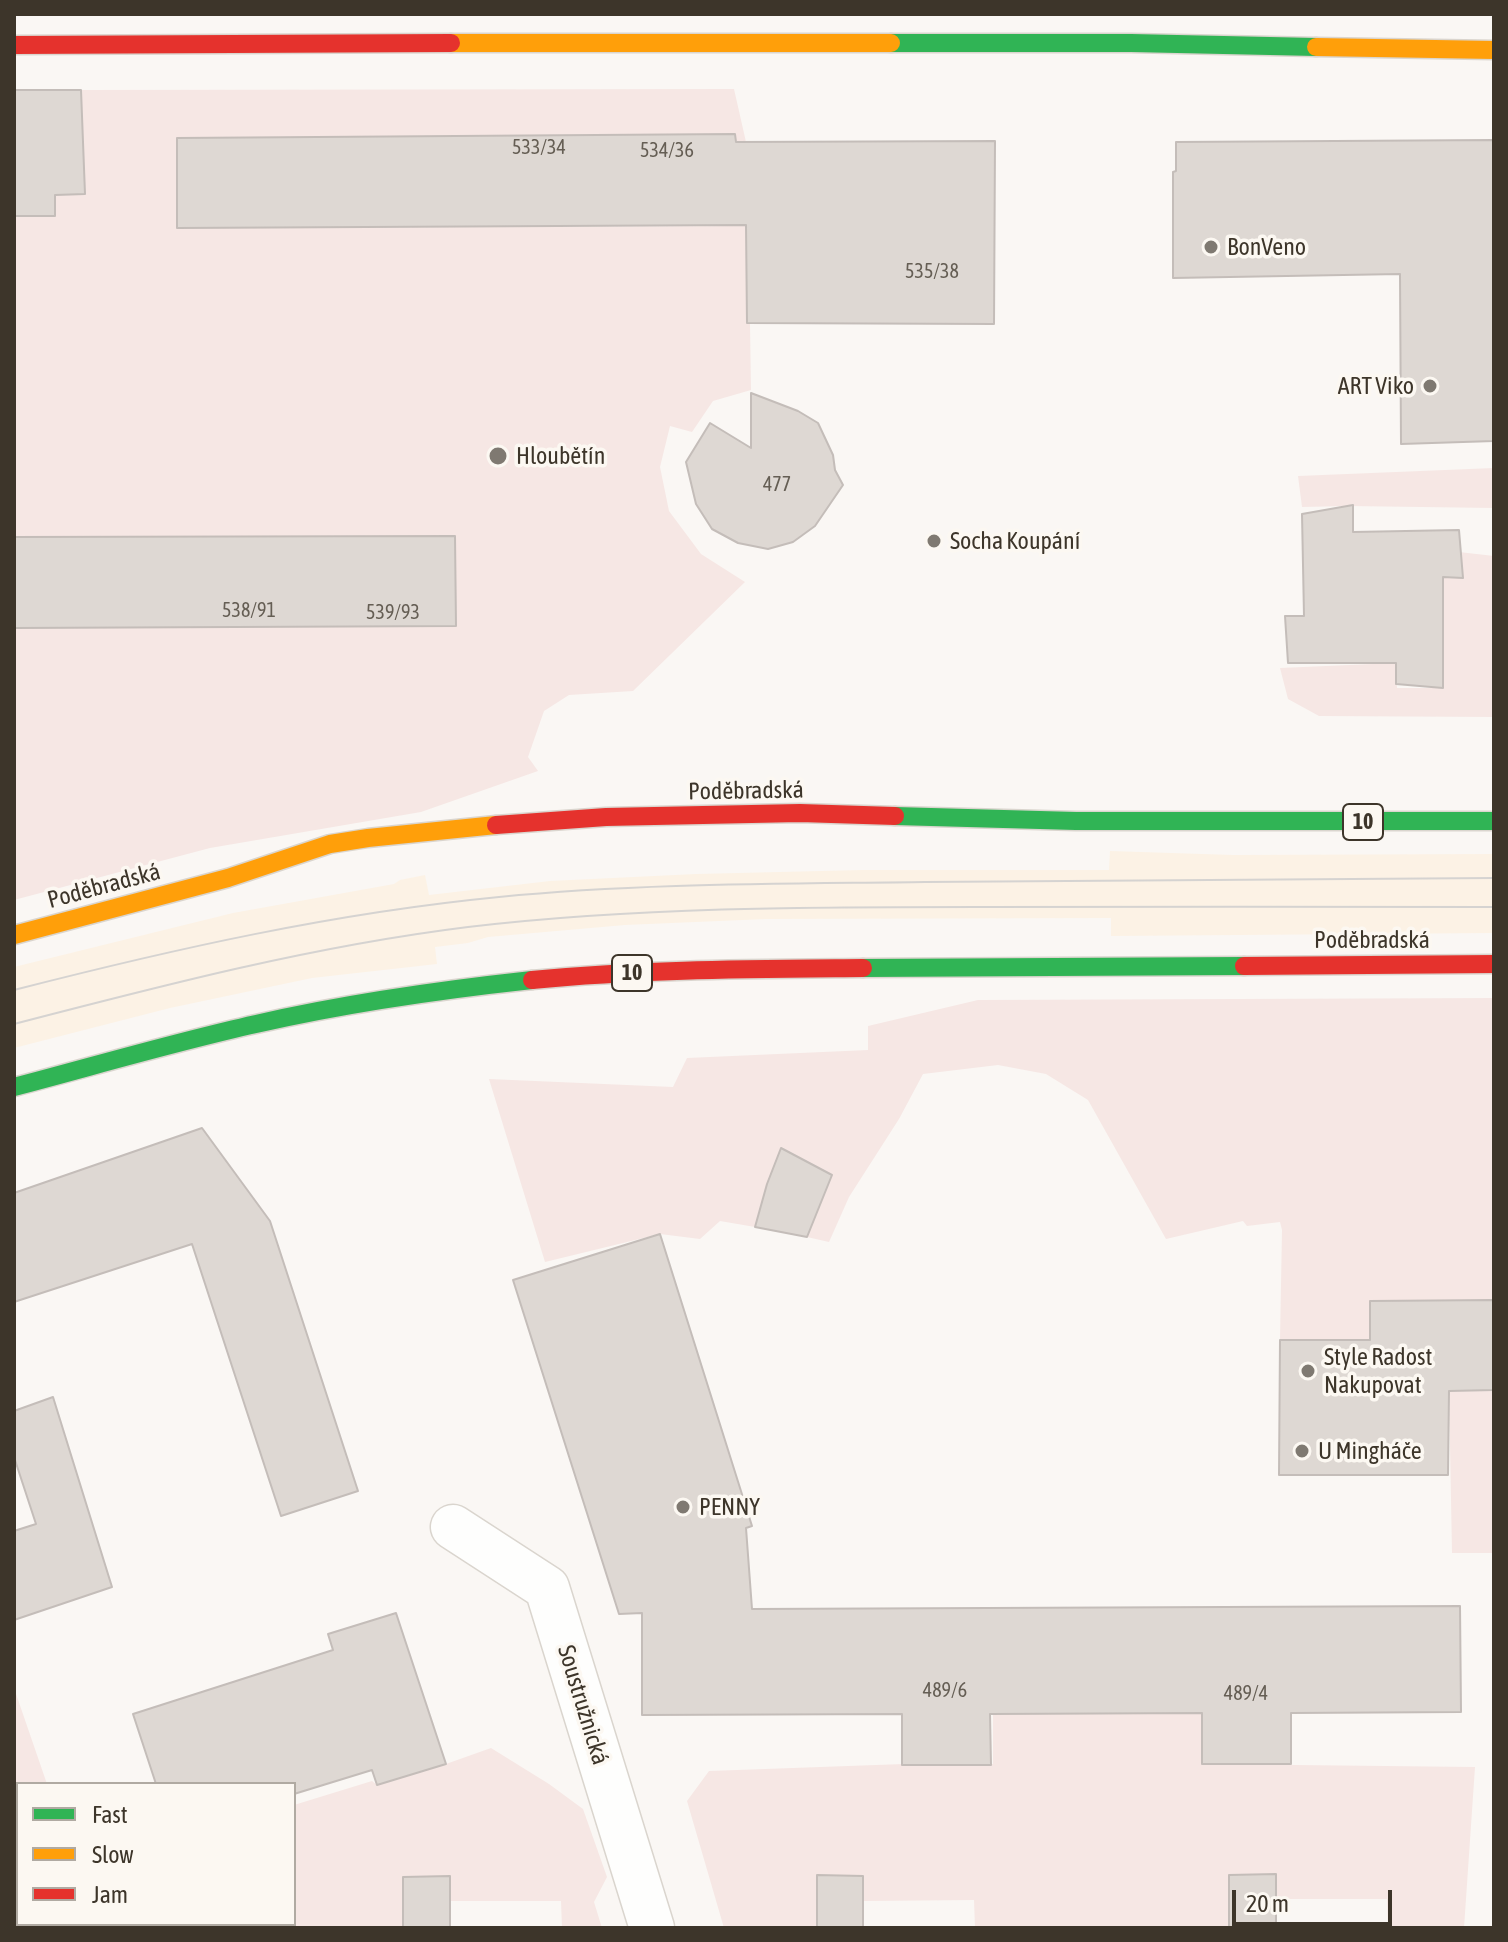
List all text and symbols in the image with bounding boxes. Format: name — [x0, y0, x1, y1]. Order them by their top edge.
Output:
house number: 533/34 — [512, 136, 566, 160]
house number: 534/36 — [640, 139, 694, 163]
place label: BonVeno — [1227, 233, 1306, 261]
marker: BonVeno — [1202, 238, 1220, 256]
house number: 535/38 — [905, 260, 959, 284]
place label: ART Viko — [1338, 372, 1414, 400]
marker: ART Viko — [1421, 377, 1439, 395]
place label: Hloubětín — [516, 442, 605, 470]
marker: Hloubětín — [487, 445, 509, 467]
house number: 477 — [763, 473, 791, 497]
place label: Socha Koupání — [950, 527, 1080, 555]
marker: Socha Koupání — [925, 532, 943, 550]
house number: 538/91 — [222, 599, 276, 623]
house number: 539/93 — [366, 601, 420, 625]
street label: Poděbradská — [688, 776, 804, 806]
road number: 10 — [1343, 804, 1383, 840]
street label: Poděbradská — [44, 857, 164, 915]
street label: Poděbradská — [1314, 926, 1430, 954]
road number: 10 — [612, 955, 652, 991]
place label: Style Radost Nakupovat — [1324, 1343, 1432, 1399]
marker: Style Radost Nakupovat — [1299, 1362, 1317, 1380]
place label: U Mingháče — [1318, 1437, 1422, 1465]
marker: U Mingháče — [1293, 1442, 1311, 1460]
place label: PENNY — [699, 1493, 760, 1521]
marker: PENNY — [674, 1498, 692, 1516]
street label: Soustružnická — [551, 1642, 615, 1768]
house number: 489/6 — [923, 1679, 967, 1703]
house number: 489/4 — [1224, 1682, 1268, 1706]
legend — [16, 1782, 296, 1926]
text: Fast — [92, 1801, 128, 1828]
text: Slow — [92, 1841, 134, 1868]
scale bar — [1236, 1874, 1396, 1924]
text: Jam — [92, 1881, 128, 1908]
text: 20 m — [1246, 1890, 1289, 1917]

